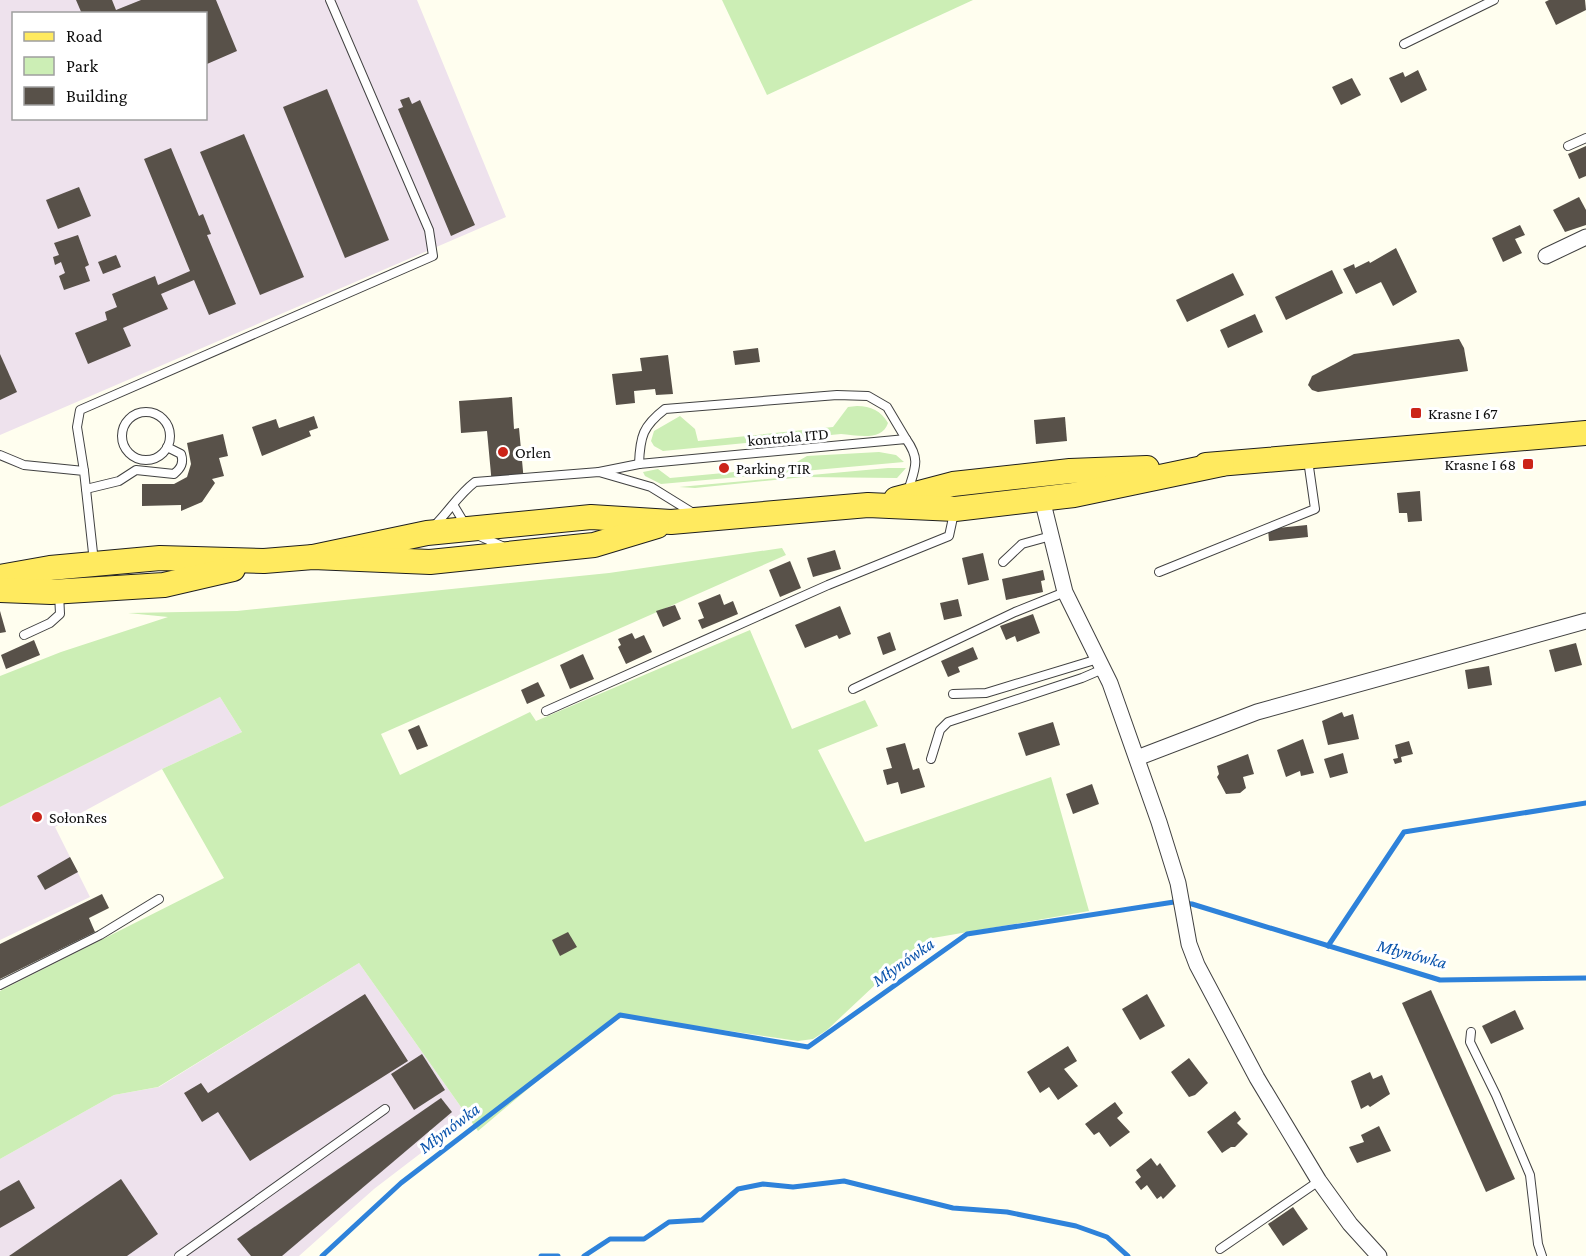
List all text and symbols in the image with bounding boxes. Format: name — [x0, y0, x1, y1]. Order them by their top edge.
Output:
legend — [12, 12, 207, 120]
text: Road — [66, 26, 103, 46]
text: Park — [66, 56, 98, 76]
text: Building — [66, 86, 128, 106]
place label: Krasne I 67 — [1428, 405, 1498, 422]
marker: Krasne I 67 — [1409, 406, 1423, 420]
street label: kontrola ITD — [747, 425, 829, 449]
place label: Orlen — [515, 444, 552, 461]
marker: Orlen — [496, 445, 510, 459]
place label: Krasne I 68 — [1445, 456, 1516, 473]
marker: Krasne I 68 — [1521, 457, 1535, 471]
place label: Parking TIR — [736, 460, 810, 478]
marker: Parking TIR — [717, 461, 731, 475]
place label: SołonRes — [49, 809, 107, 826]
marker: SołonRes — [30, 810, 44, 824]
water label: Młynówka — [867, 933, 938, 991]
water label: Młynówka — [1374, 935, 1450, 973]
water label: Młynówka — [414, 1098, 484, 1158]

